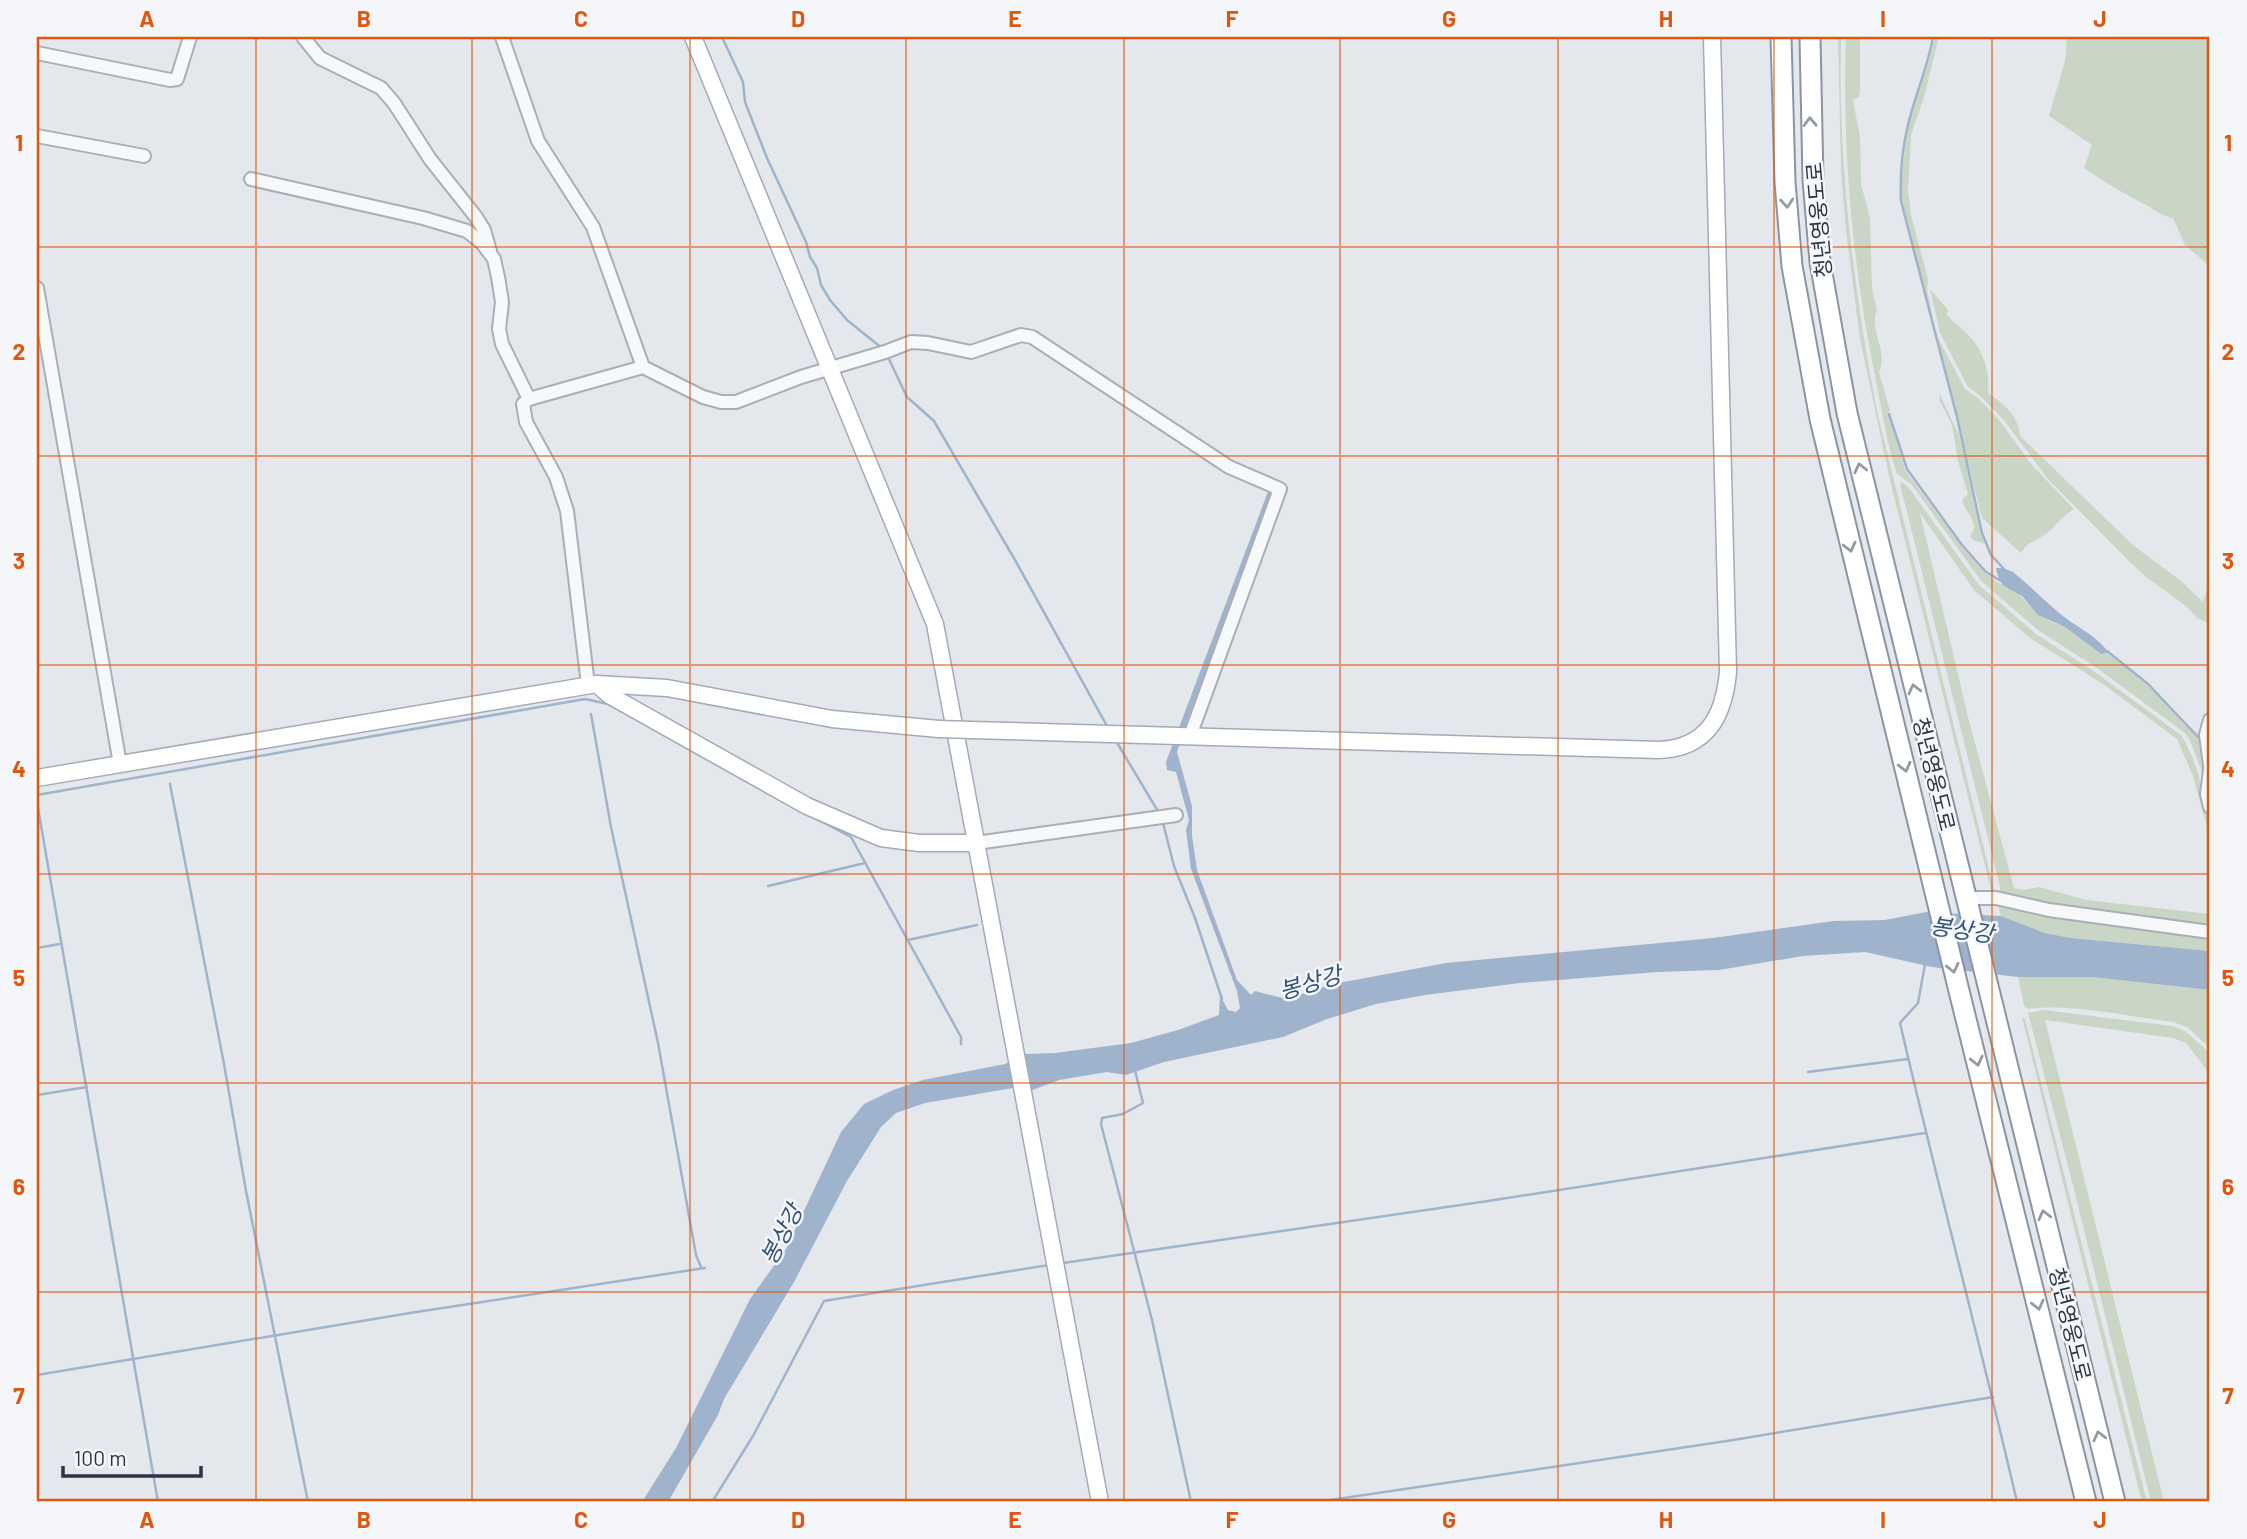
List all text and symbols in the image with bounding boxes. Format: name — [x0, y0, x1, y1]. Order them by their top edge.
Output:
text: A — [139, 4, 155, 32]
text: B — [357, 4, 371, 32]
text: C — [574, 4, 588, 32]
text: D — [791, 4, 805, 32]
text: E — [1008, 4, 1022, 32]
text: F — [1226, 4, 1239, 32]
text: G — [1442, 4, 1456, 32]
text: H — [1659, 4, 1673, 32]
text: I — [1880, 4, 1886, 32]
text: J — [2093, 4, 2107, 32]
one-way arrow — [1803, 117, 1818, 128]
text: 1 — [15, 128, 23, 156]
text: 1 — [2224, 128, 2232, 156]
street label: 청년영웅도로 — [1800, 161, 1836, 279]
one-way arrow — [1779, 198, 1794, 209]
text: 2 — [13, 337, 25, 365]
text: 2 — [2222, 337, 2234, 365]
one-way arrow — [1854, 462, 1868, 474]
one-way arrow — [1842, 540, 1856, 552]
text: 3 — [13, 546, 25, 574]
text: 3 — [2222, 546, 2234, 574]
one-way arrow — [1908, 683, 1923, 695]
street label: 청년영웅도로 — [1909, 715, 1961, 833]
text: 4 — [12, 754, 26, 782]
text: 4 — [2221, 754, 2235, 782]
one-way arrow — [1897, 761, 1911, 773]
water label: 봉상강 — [1929, 911, 1998, 948]
water label: 봉상강 — [1276, 959, 1347, 1004]
one-way arrow — [1945, 962, 1960, 974]
text: 5 — [13, 963, 25, 991]
text: 5 — [2222, 963, 2234, 991]
one-way arrow — [1969, 1054, 1983, 1066]
text: 6 — [13, 1172, 25, 1200]
text: 6 — [2222, 1172, 2234, 1200]
water label: 봉상강 — [754, 1197, 809, 1269]
one-way arrow — [2038, 1209, 2053, 1221]
street label: 청년영웅도로 — [2045, 1265, 2097, 1383]
one-way arrow — [2030, 1299, 2044, 1311]
text: 7 — [13, 1381, 25, 1409]
text: 7 — [2222, 1381, 2234, 1409]
one-way arrow — [2093, 1430, 2107, 1442]
scale bar — [63, 1434, 201, 1478]
text: 100 m — [74, 1445, 127, 1470]
text: A — [139, 1505, 155, 1533]
text: B — [357, 1505, 371, 1533]
text: C — [574, 1505, 588, 1533]
text: D — [791, 1505, 805, 1533]
text: E — [1008, 1505, 1022, 1533]
text: F — [1226, 1505, 1239, 1533]
text: G — [1442, 1505, 1456, 1533]
text: H — [1659, 1505, 1673, 1533]
text: I — [1880, 1505, 1886, 1533]
text: J — [2093, 1505, 2107, 1533]

